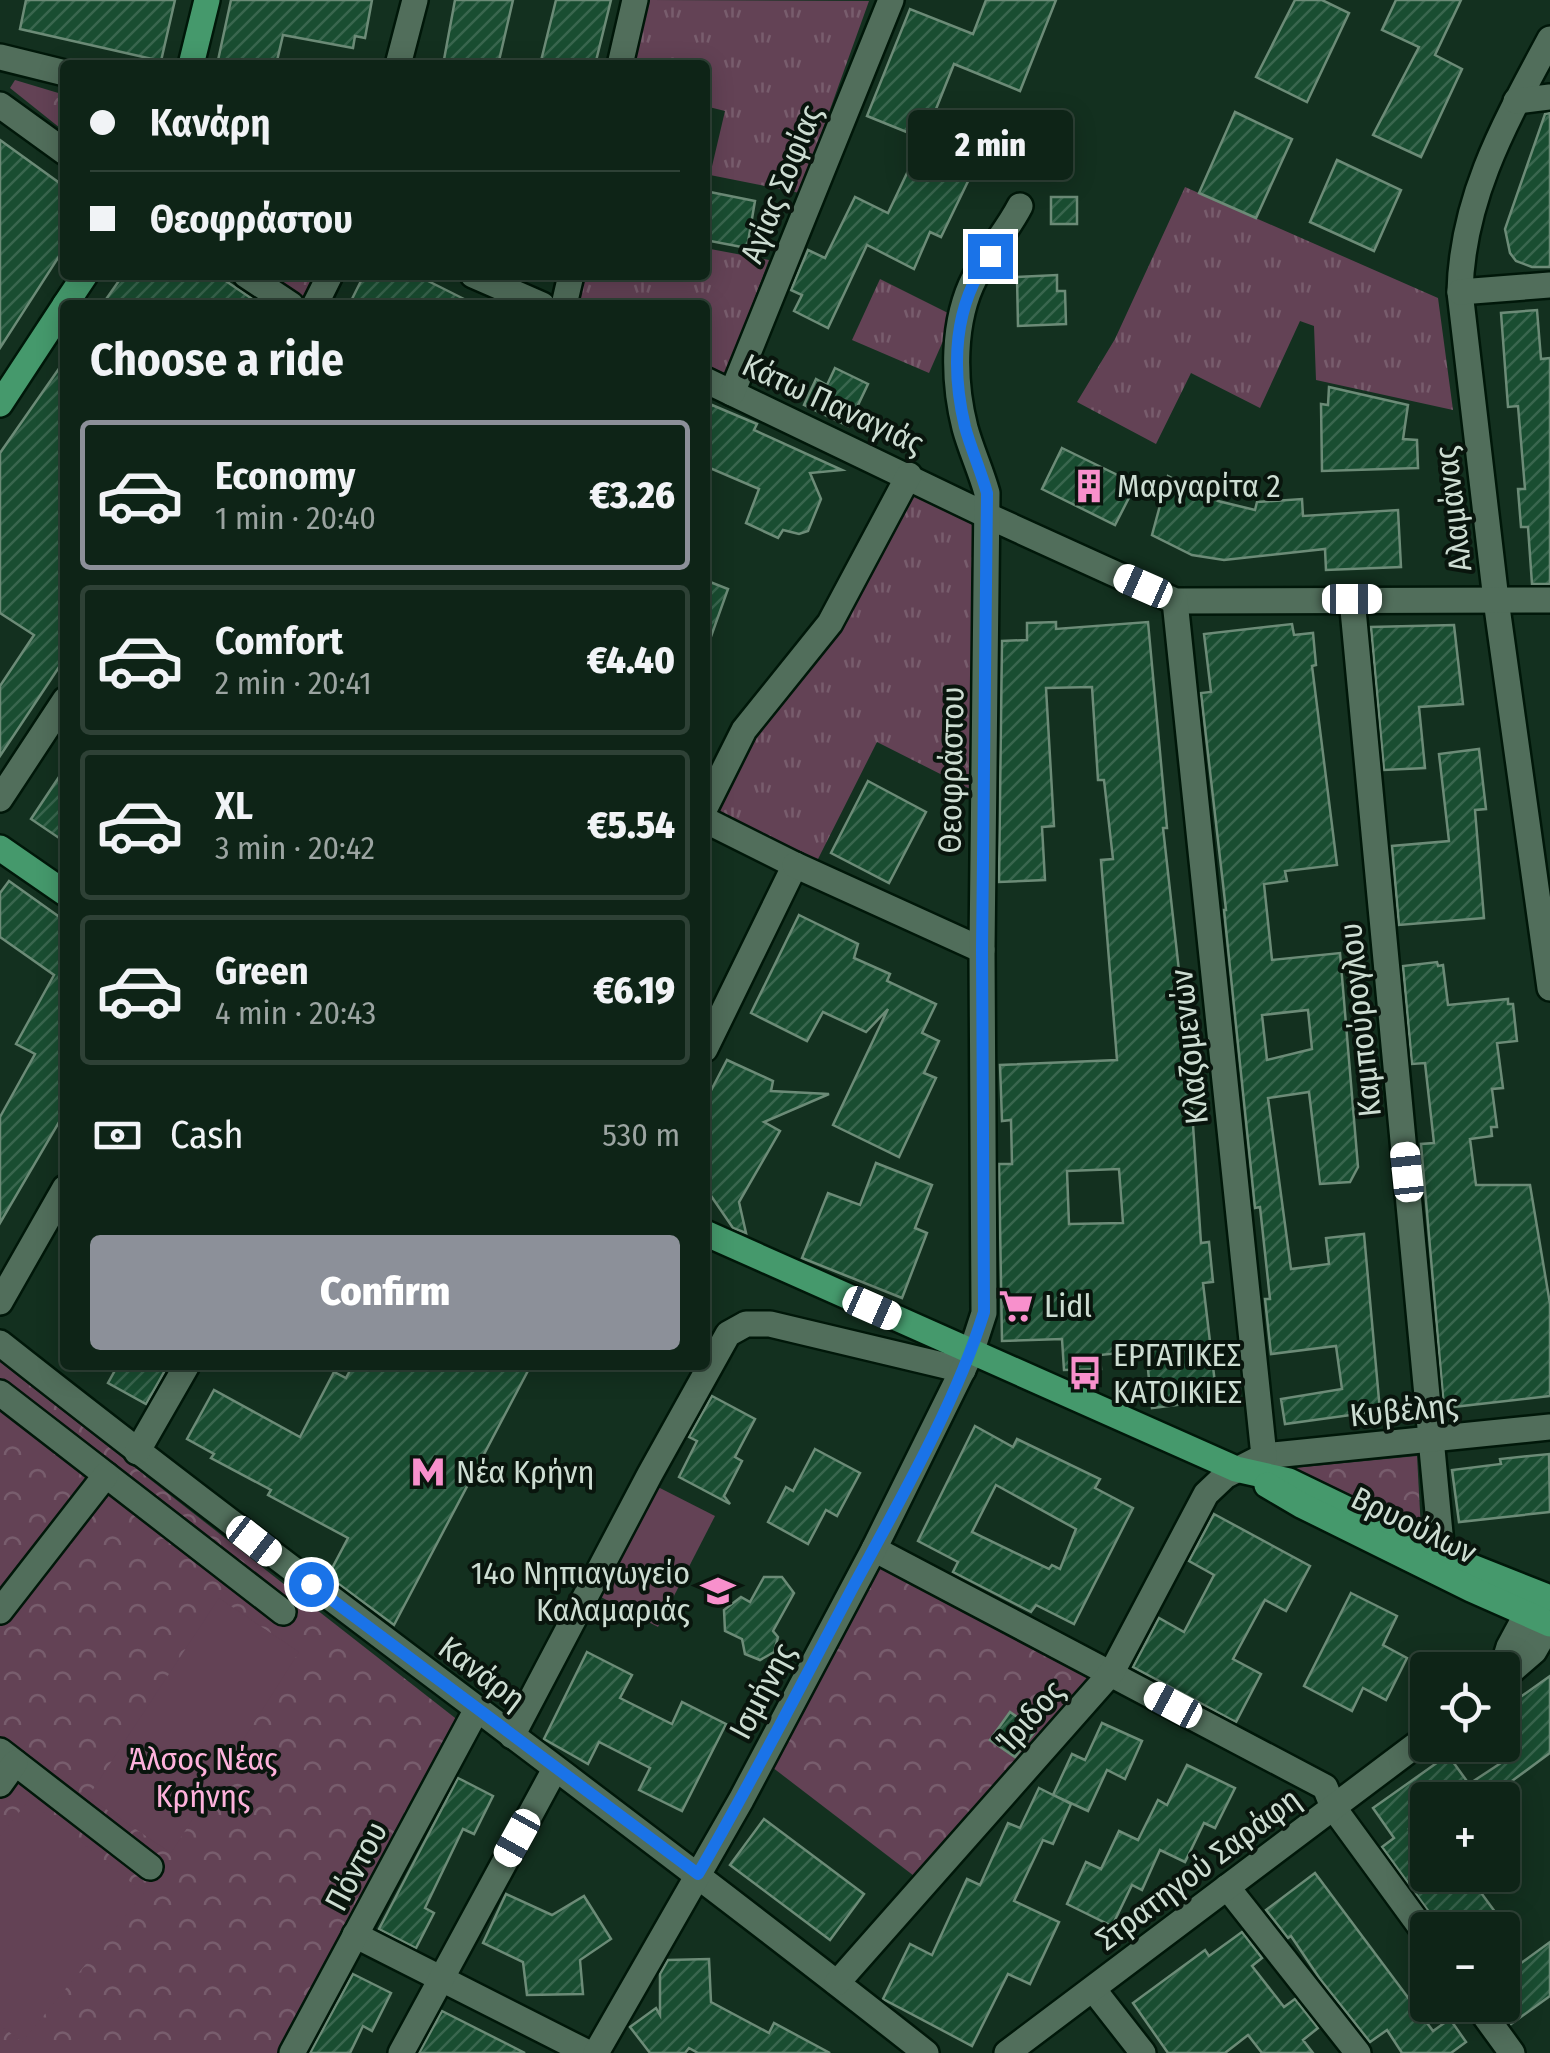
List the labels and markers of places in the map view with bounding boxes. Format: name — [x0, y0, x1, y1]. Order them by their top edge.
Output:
building icon: Μαργαρίτα 2 — [1070, 467, 1108, 505]
place label: Μαργαρίτα 2 — [1117, 467, 1281, 505]
supermarket icon: Lidl — [997, 1287, 1035, 1325]
place label: Lidl — [1044, 1287, 1092, 1325]
place label: ΕΡΓΑΤΙΚΕΣ ΚΑΤΟΙΚΙΕΣ — [1113, 1336, 1242, 1411]
bus stop icon: ΕΡΓΑΤΙΚΕΣ ΚΑΤΟΙΚΙΕΣ — [1066, 1354, 1104, 1392]
metro station icon: Νέα Κρήνη — [409, 1453, 447, 1491]
place label: Νέα Κρήνη — [456, 1453, 594, 1491]
place label: 14ο Νηπιαγωγείο Καλαμαριάς — [471, 1554, 690, 1629]
school or university icon: 14ο Νηπιαγωγείο Καλαμαριάς — [699, 1572, 737, 1610]

